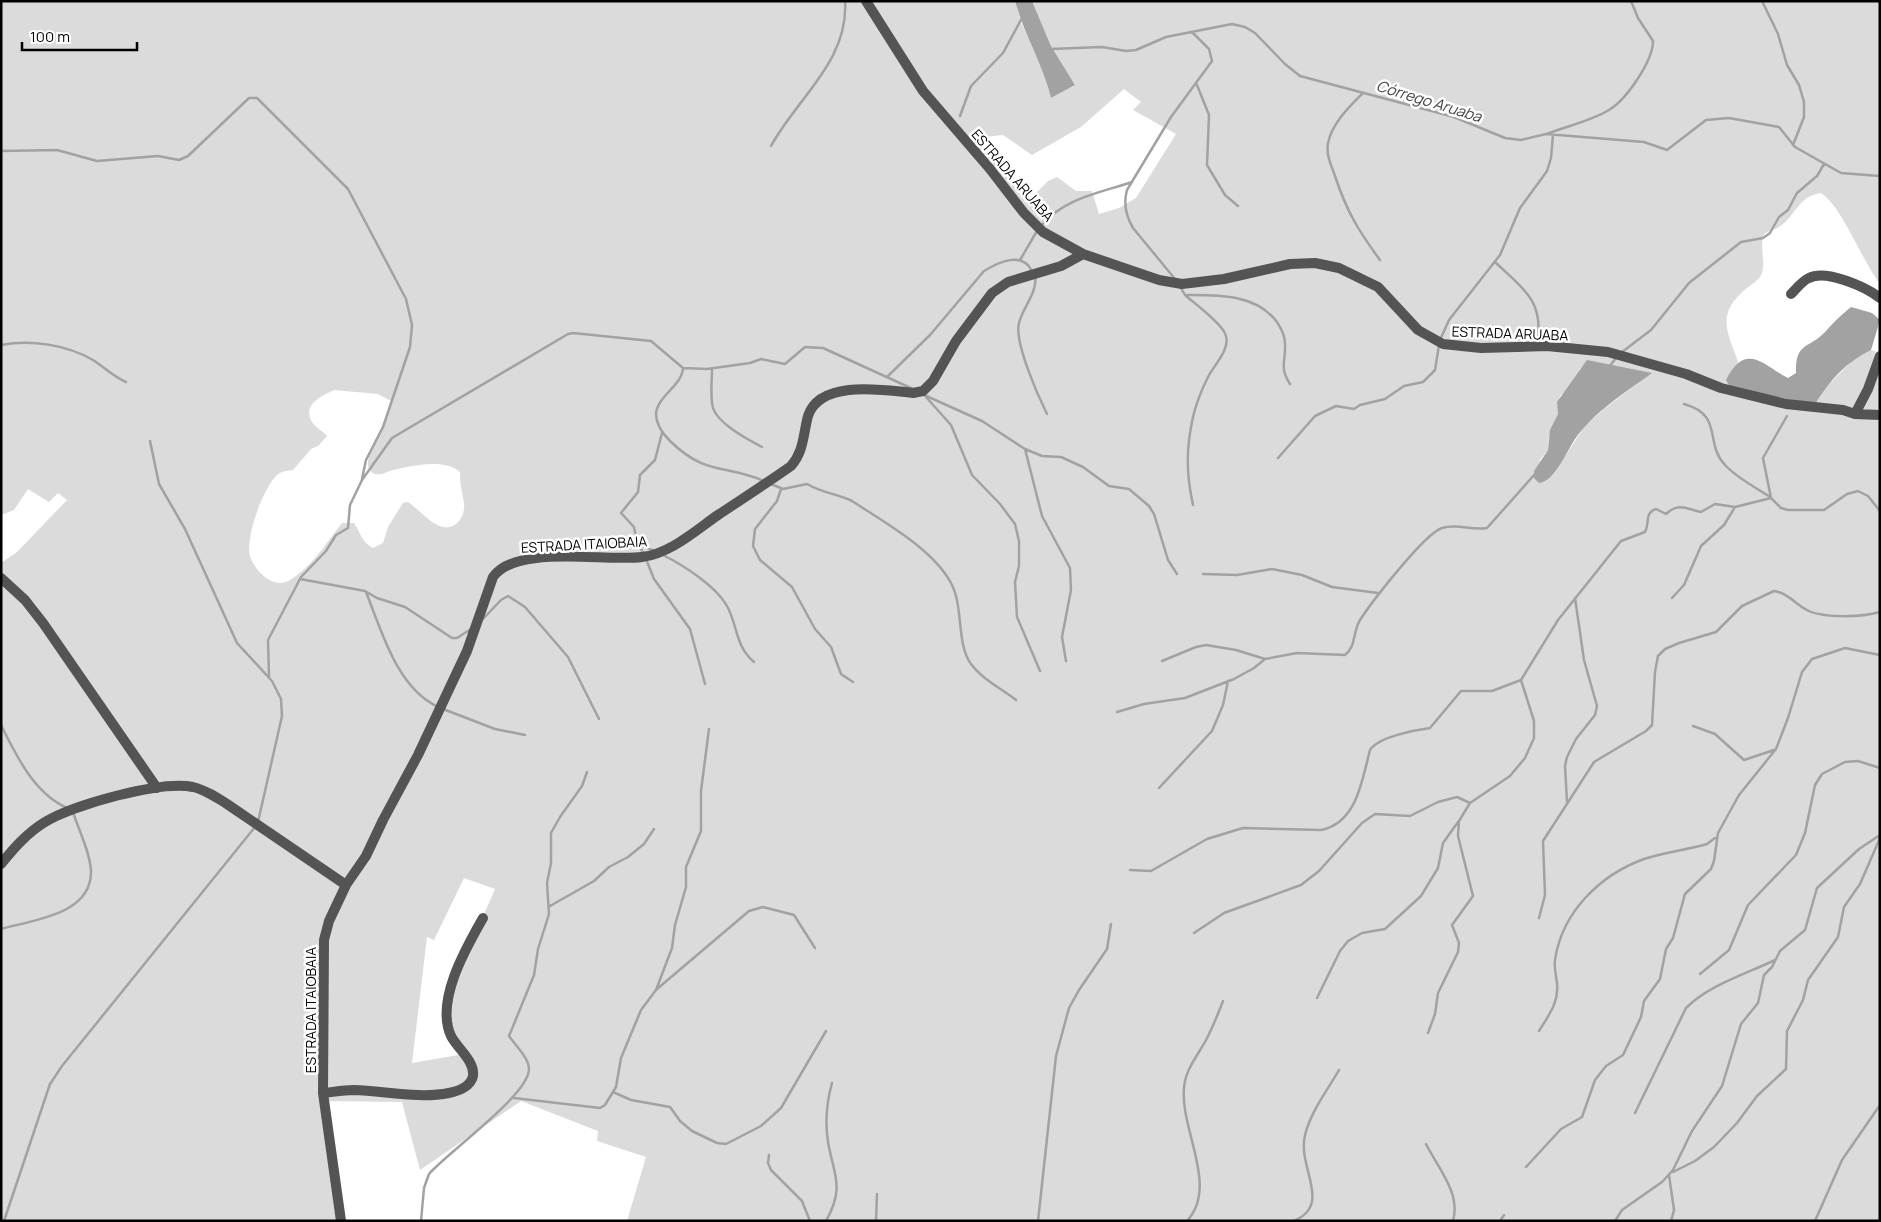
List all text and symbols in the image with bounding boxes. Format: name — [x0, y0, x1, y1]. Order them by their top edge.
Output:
scale bar — [22, 20, 138, 52]
text: 100 m — [30, 26, 70, 47]
water label: Córrego Aruaba — [1374, 75, 1485, 127]
street label: ESTRADA ARUABA — [968, 125, 1058, 225]
street label: ESTRADA ARUABA — [1451, 321, 1569, 345]
street label: ESTRADA ITAIOBAIA — [520, 531, 648, 557]
street label: ESTRADA ITAIOBAIA — [301, 947, 320, 1073]

